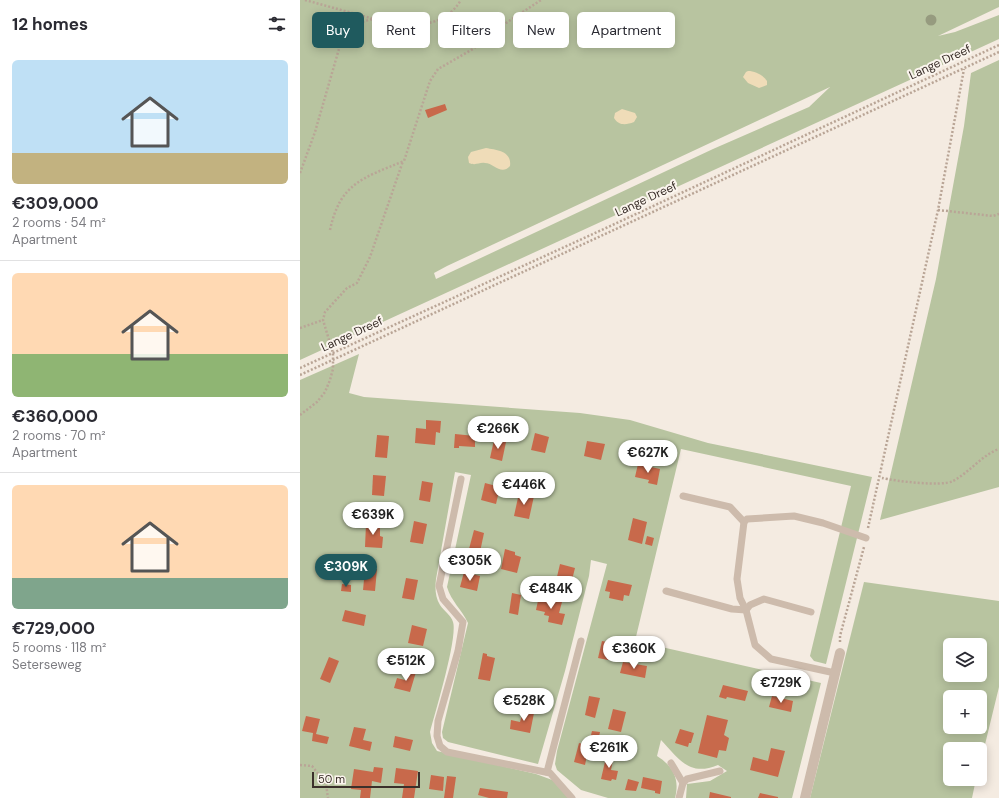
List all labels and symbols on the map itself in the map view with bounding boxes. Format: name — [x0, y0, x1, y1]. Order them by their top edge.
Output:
street label: Lange Dreef — [907, 41, 973, 83]
street label: Lange Dreef — [613, 178, 679, 220]
street label: Lange Dreef — [319, 313, 385, 355]
pin: €266K — [470, 416, 526, 450]
pin: €627K — [620, 440, 676, 474]
pin: €446K — [496, 472, 552, 506]
pin: €639K — [345, 502, 401, 536]
pin: €305K — [442, 548, 498, 582]
pin: €309K — [318, 554, 374, 588]
pin: €484K — [523, 576, 579, 610]
pin: €360K — [606, 636, 662, 670]
pin: €512K — [378, 648, 434, 682]
pin: €729K — [753, 670, 809, 704]
pin: €528K — [496, 688, 552, 722]
pin: €261K — [581, 735, 637, 769]
scale bar — [312, 770, 420, 789]

